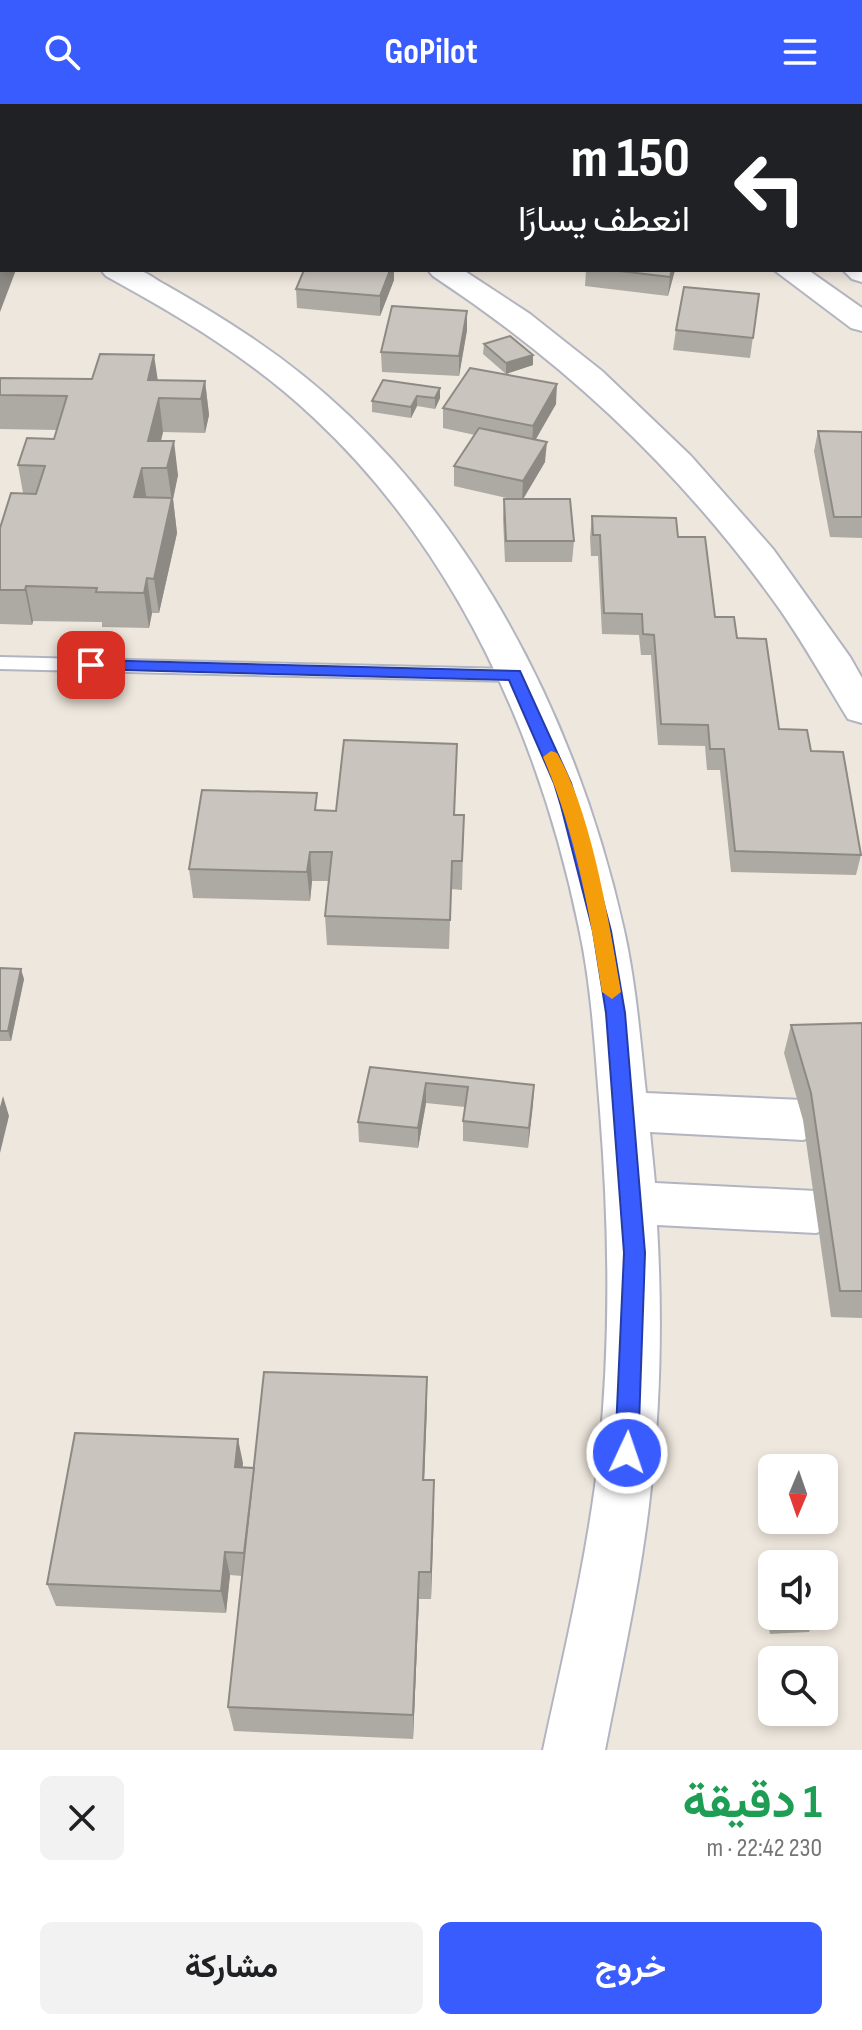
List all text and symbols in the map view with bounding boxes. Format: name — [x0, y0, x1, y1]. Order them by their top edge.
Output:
icon: search — [40, 30, 84, 74]
icon: menu — [778, 30, 822, 74]
text: GoPilot — [384, 31, 478, 74]
text: 150 m — [571, 126, 690, 193]
icon: left — [718, 136, 822, 240]
text: انعطف يسارًا — [518, 199, 690, 242]
pin — [57, 631, 125, 699]
icon: arrive — [69, 643, 113, 687]
position arrow — [585, 1411, 669, 1495]
north arrow — [758, 1454, 838, 1534]
map controls — [758, 1454, 838, 1726]
button: sound — [758, 1550, 838, 1630]
button: search — [758, 1646, 838, 1726]
text: 1 دقيقة — [683, 1774, 822, 1831]
button: close — [40, 1776, 124, 1860]
text: 230 m · 22:42 — [706, 1833, 822, 1864]
button: مشاركة — [40, 1922, 423, 2014]
button: خروج — [439, 1922, 822, 2014]

